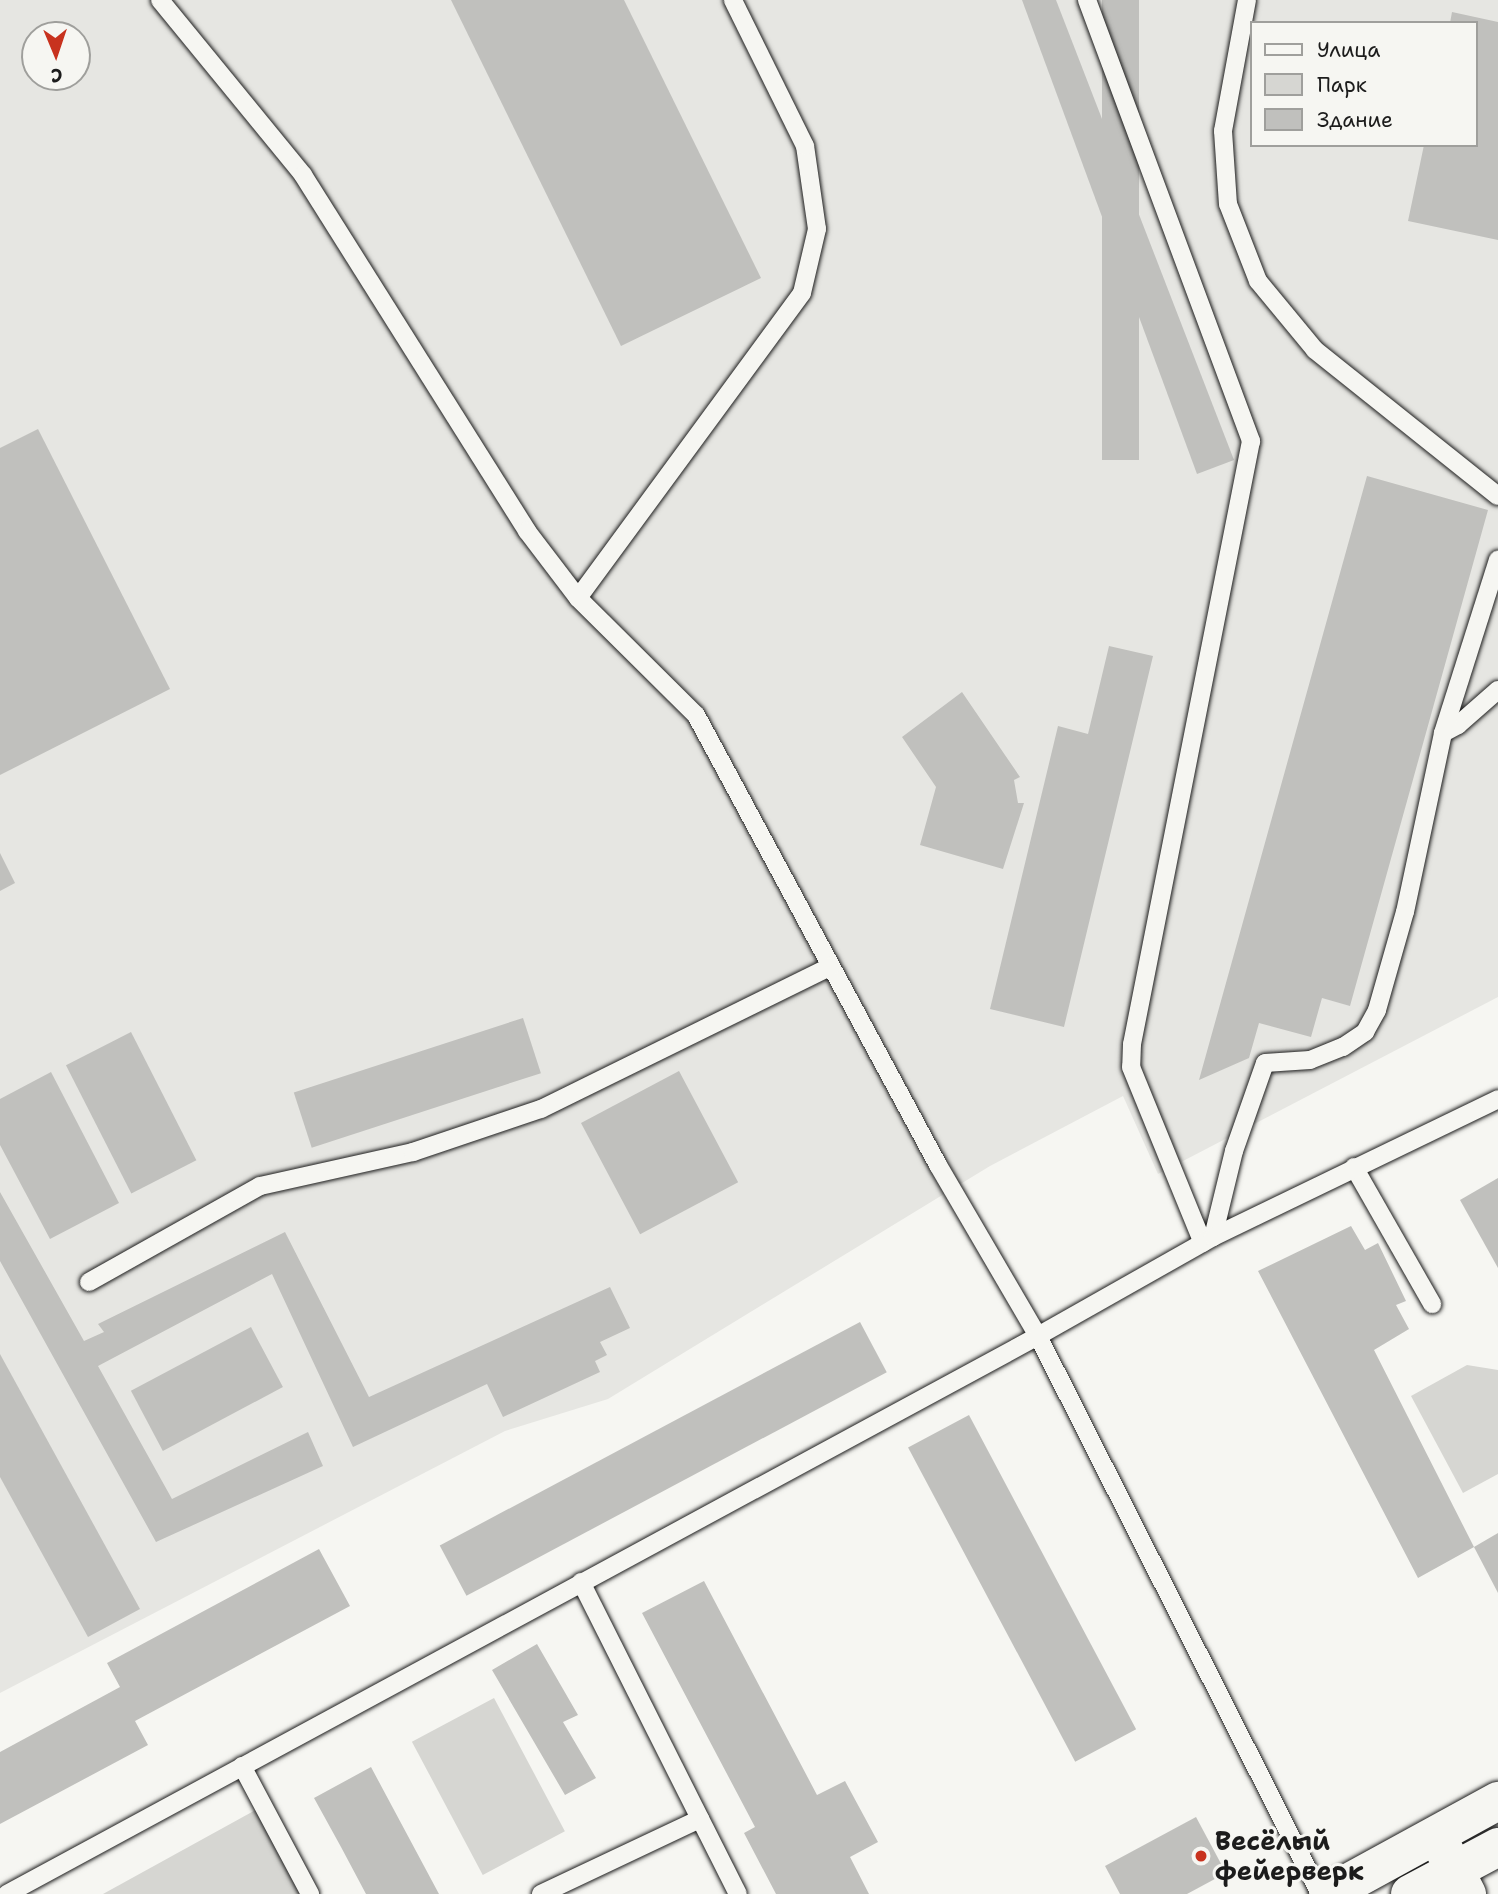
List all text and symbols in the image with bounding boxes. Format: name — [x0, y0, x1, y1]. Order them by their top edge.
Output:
north arrow — [21, 21, 91, 91]
legend — [1250, 21, 1477, 147]
text: Улица — [1317, 36, 1380, 64]
text: С — [50, 63, 63, 88]
text: Парк — [1317, 71, 1367, 99]
text: Здание — [1317, 106, 1393, 134]
place label: Весёлый фейерверк — [1215, 1825, 1364, 1886]
marker: Весёлый фейерверк — [1193, 1848, 1209, 1864]

